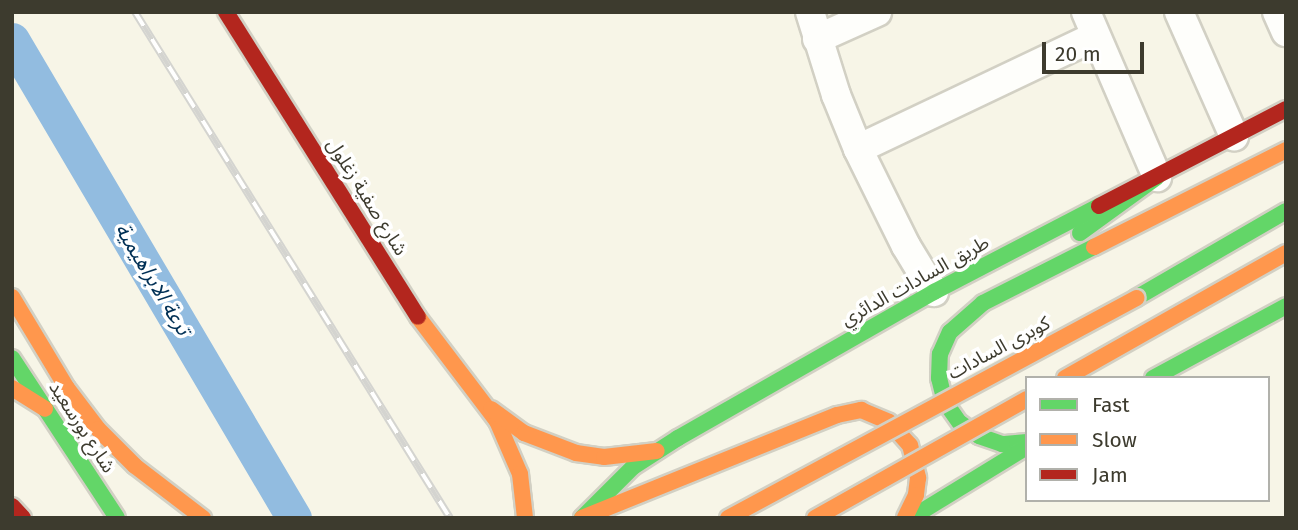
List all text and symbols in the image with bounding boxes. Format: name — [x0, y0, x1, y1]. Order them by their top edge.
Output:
scale bar — [1046, 28, 1148, 72]
text: 20 m — [1055, 41, 1101, 67]
street label: شارع صفية زغلول — [322, 134, 412, 260]
water label: ترعة الابراهيمية — [110, 219, 196, 339]
street label: طريق السادات الدائري — [837, 231, 993, 331]
street label: كوبرى السادات — [944, 312, 1054, 384]
legend — [1025, 376, 1270, 502]
street label: شارع بورسعيد — [44, 377, 120, 477]
text: Fast — [1092, 392, 1130, 418]
text: Slow — [1092, 427, 1137, 453]
text: Jam — [1092, 462, 1128, 488]

